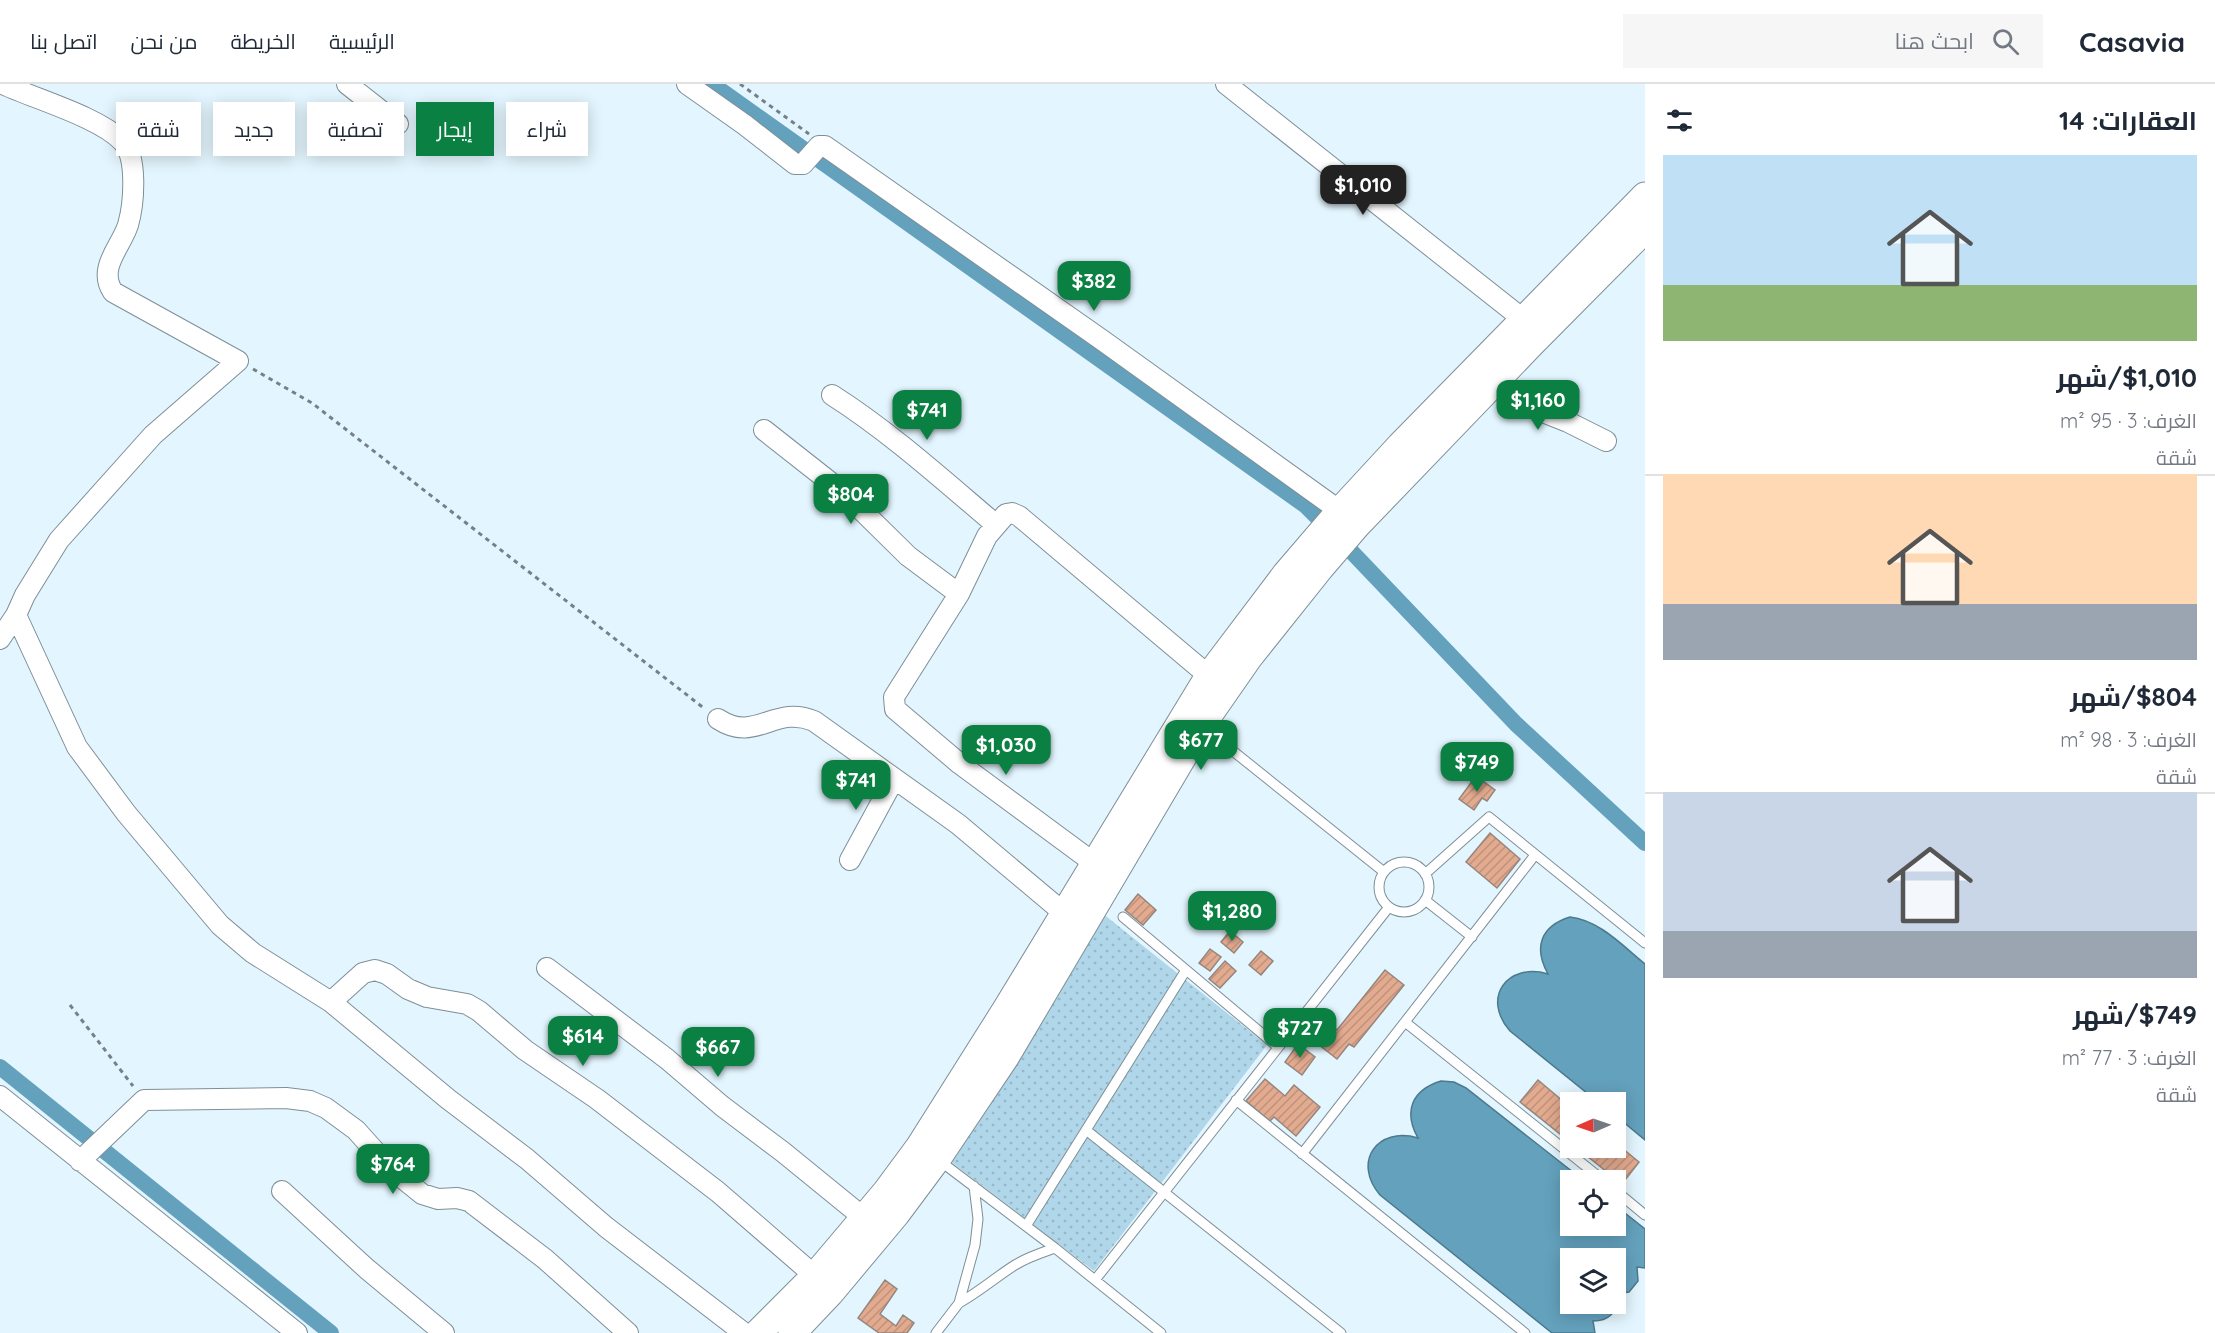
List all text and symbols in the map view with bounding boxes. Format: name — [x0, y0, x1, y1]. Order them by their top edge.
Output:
search box — [1623, 14, 2043, 68]
text: Casavia — [2079, 24, 2185, 59]
icon: search — [1989, 25, 2022, 58]
text: ابحث هنا — [1894, 27, 1974, 55]
text: اتصل بنا — [30, 28, 98, 54]
text: من نحن — [131, 28, 197, 54]
text: الخريطة — [230, 28, 296, 54]
text: الرئيسية — [329, 28, 395, 54]
chip: شقة — [116, 102, 201, 156]
chip: جديد — [213, 102, 295, 156]
chip: تصفية — [307, 102, 404, 156]
chip: إيجار — [416, 102, 494, 156]
chip: شراء — [506, 102, 588, 156]
icon: filters — [1663, 104, 1696, 137]
text: العقارات: 14 — [2059, 104, 2197, 137]
pin: $1,010 — [1314, 165, 1412, 216]
text: $1,010 — [1334, 172, 1392, 197]
icon: home — [1876, 194, 1984, 302]
pin: $382 — [1058, 261, 1130, 312]
text: $382 — [1071, 268, 1117, 293]
text: $1,010/شهر — [2057, 361, 2197, 394]
pin: $1,160 — [1489, 380, 1587, 431]
text: $1,160 — [1511, 387, 1565, 412]
pin: $741 — [891, 390, 963, 441]
text: $741 — [906, 397, 948, 422]
text: الغرف: 3 · 95 m² — [2060, 408, 2197, 433]
text: شقة — [2156, 445, 2197, 470]
pin: $804 — [815, 474, 887, 525]
text: $804 — [828, 481, 874, 506]
icon: home — [1876, 513, 1984, 621]
text: $804/شهر — [2070, 680, 2197, 713]
pin: $677 — [1165, 720, 1237, 771]
pin: $1,030 — [957, 725, 1055, 776]
text: $677 — [1179, 727, 1223, 752]
text: الغرف: 3 · 98 m² — [2060, 727, 2197, 752]
text: $1,030 — [976, 732, 1036, 757]
pin: $749 — [1441, 742, 1513, 793]
text: $749 — [1455, 749, 1499, 774]
pin: $741 — [820, 760, 892, 811]
text: شقة — [2156, 764, 2197, 789]
text: $741 — [835, 767, 877, 792]
icon: home — [1876, 831, 1984, 939]
pin: $1,280 — [1183, 891, 1281, 942]
text: $1,280 — [1202, 898, 1262, 923]
text: $749/شهر — [2073, 998, 2197, 1031]
pin: $727 — [1264, 1008, 1336, 1059]
text: $727 — [1277, 1015, 1323, 1040]
pin: $614 — [547, 1016, 619, 1067]
text: $614 — [562, 1023, 604, 1048]
pin: $667 — [682, 1027, 754, 1078]
text: $667 — [695, 1034, 741, 1059]
text: الغرف: 3 · 77 m² — [2062, 1045, 2197, 1070]
text: شقة — [2156, 1082, 2197, 1107]
north arrow — [1560, 1092, 1626, 1158]
map controls — [1560, 1092, 1626, 1314]
pin: $764 — [357, 1144, 429, 1195]
text: $764 — [370, 1151, 416, 1176]
button: locate — [1560, 1170, 1626, 1236]
button: layers — [1560, 1248, 1626, 1314]

